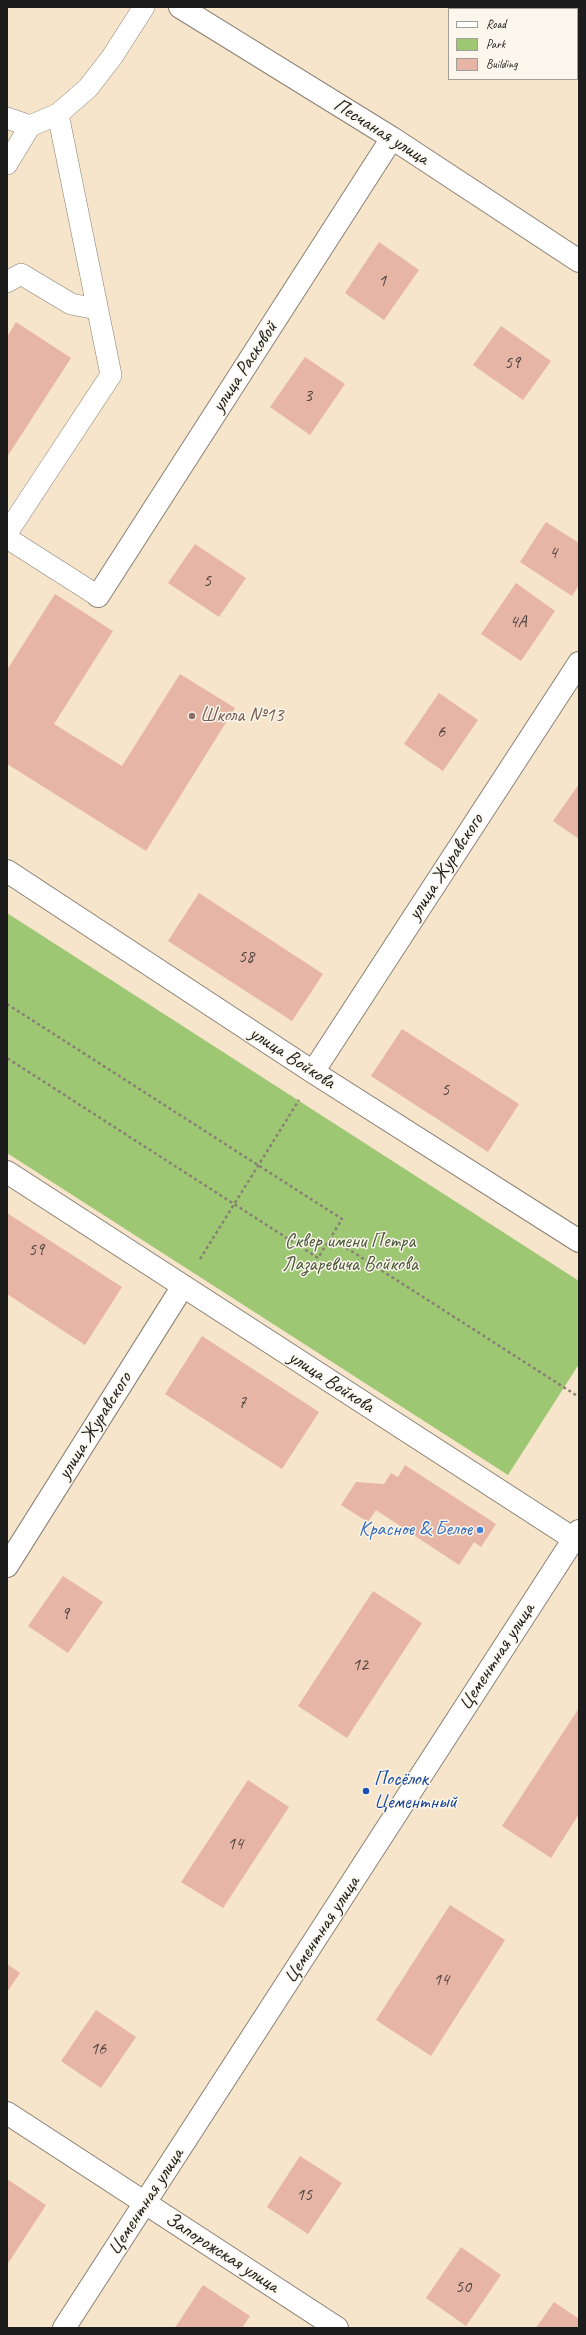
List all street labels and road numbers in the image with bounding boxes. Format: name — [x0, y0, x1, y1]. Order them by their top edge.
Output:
street label: Песчаная улица — [329, 93, 433, 171]
street label: улица Расковой — [207, 317, 283, 417]
street label: улица Журавского — [403, 809, 489, 925]
street label: улица Войкова — [245, 1021, 339, 1095]
street label: улица Войкова — [284, 1345, 378, 1419]
street label: улица Журавского — [53, 1368, 137, 1484]
street label: Цементная улица — [454, 1599, 540, 1715]
street label: Цементная улица — [279, 1872, 365, 1988]
street label: Цементная улица — [103, 2144, 189, 2260]
street label: Запорожская улица — [161, 2207, 283, 2299]

